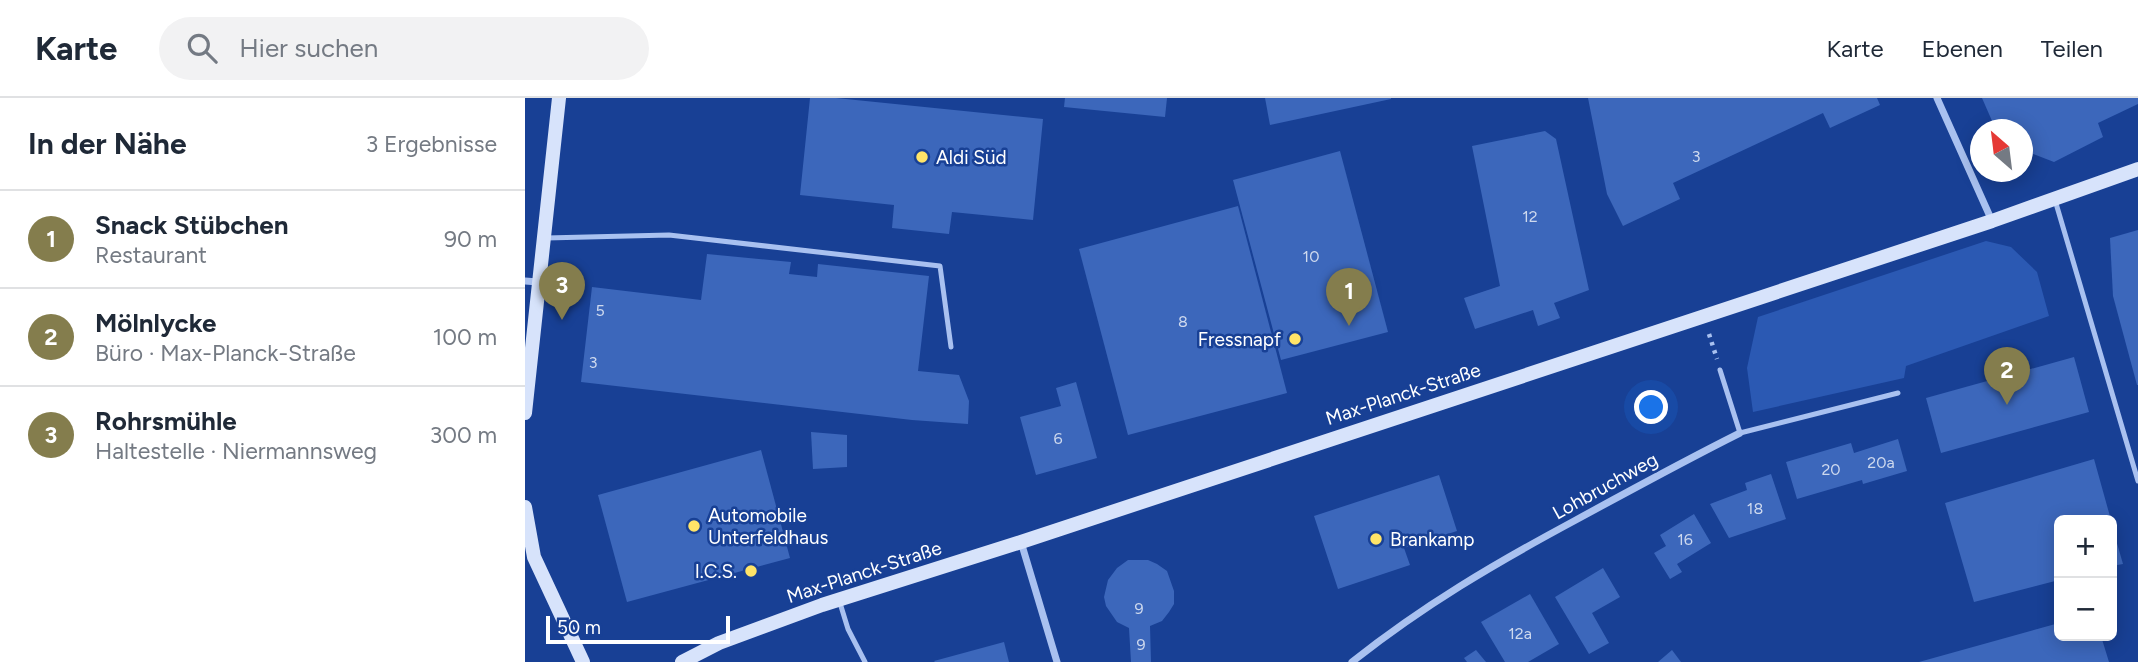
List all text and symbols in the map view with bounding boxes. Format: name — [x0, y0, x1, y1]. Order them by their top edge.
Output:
search box — [159, 17, 649, 80]
text: Karte — [35, 29, 117, 68]
icon: search — [183, 29, 221, 67]
text: Hier suchen — [239, 32, 378, 64]
text: Karte — [1827, 34, 1884, 63]
text: Ebenen — [1922, 34, 2003, 63]
text: Teilen — [2041, 34, 2103, 63]
north arrow — [1970, 119, 2033, 182]
text: In der Nähe — [28, 125, 187, 162]
text: 3 Ergebnisse — [366, 130, 497, 158]
place label: Aldi Süd — [936, 146, 1007, 169]
house number: 3 — [1692, 147, 1700, 166]
marker: Aldi Süd — [914, 149, 930, 165]
house number: 12 — [1522, 207, 1538, 226]
text: Snack Stübchen — [95, 209, 288, 241]
text: 1 — [46, 225, 56, 253]
text: 90 m — [444, 225, 497, 253]
text: Restaurant — [95, 241, 207, 269]
house number: 10 — [1303, 247, 1319, 266]
pin: 3 — [539, 262, 585, 320]
pin: 1 — [1326, 268, 1372, 326]
house number: 5 — [595, 301, 605, 320]
text: Mölnlycke — [95, 307, 216, 339]
house number: 8 — [1178, 312, 1188, 331]
text: 2 — [44, 323, 58, 351]
text: 100 m — [433, 323, 497, 351]
place label: Fressnapf — [1198, 328, 1281, 351]
marker: Fressnapf — [1287, 331, 1303, 347]
text: Büro · Max-Planck-Straße — [95, 339, 356, 367]
pin: 2 — [1984, 347, 2030, 405]
house number: 3 — [589, 353, 597, 372]
street label: Max-Planck-Straße — [1323, 358, 1483, 430]
your location — [1634, 390, 1668, 424]
text: Rohrsmühle — [95, 405, 237, 437]
text: 3 — [45, 421, 57, 449]
text: 300 m — [430, 421, 497, 449]
house number: 6 — [1053, 429, 1063, 448]
text: Haltestelle · Niermannsweg — [95, 437, 377, 465]
street label: Lohbruchweg — [1548, 448, 1662, 524]
house number: 20a — [1867, 453, 1895, 472]
house number: 20 — [1821, 460, 1841, 479]
house number: 18 — [1747, 499, 1763, 518]
place label: Automobile Unterfeldhaus — [708, 504, 828, 549]
map controls — [2054, 515, 2117, 641]
button: + — [2054, 515, 2117, 578]
marker: Automobile Unterfeldhaus — [686, 518, 702, 534]
place label: Brankamp — [1390, 528, 1474, 551]
house number: 16 — [1677, 530, 1693, 549]
marker: Brankamp — [1368, 531, 1384, 547]
street label: Max-Planck-Straße — [784, 536, 944, 608]
place label: I.C.S. — [695, 560, 737, 583]
marker: I.C.S. — [743, 563, 759, 579]
button: − — [2054, 578, 2117, 641]
house number: 9 — [1134, 599, 1144, 618]
scale bar — [546, 613, 730, 645]
text: 50 m — [557, 616, 601, 639]
house number: 12a — [1508, 624, 1532, 643]
house number: 9 — [1136, 635, 1146, 654]

